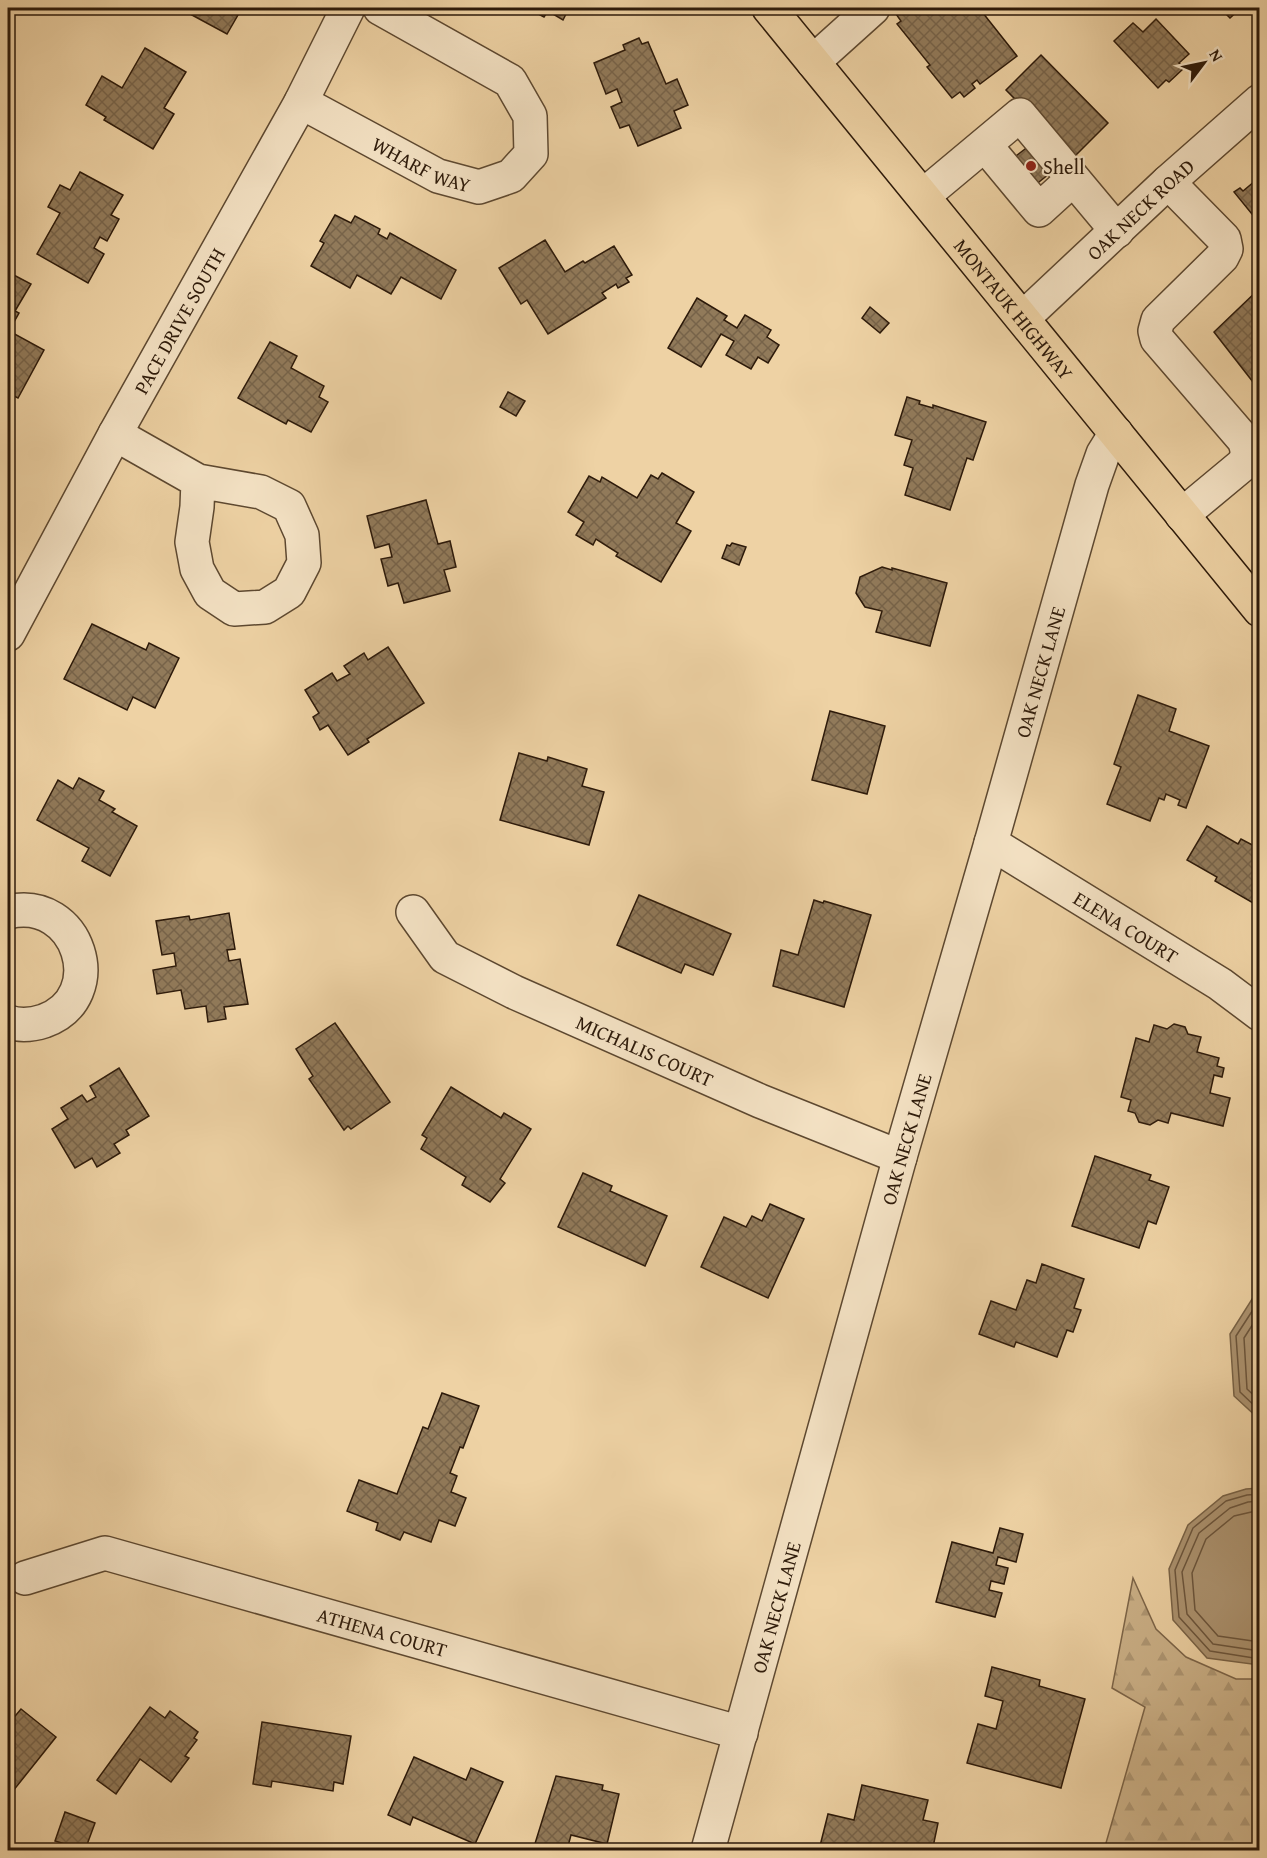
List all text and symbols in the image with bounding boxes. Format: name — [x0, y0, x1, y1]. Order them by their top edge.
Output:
north arrow — [1174, 33, 1234, 93]
text: N — [1204, 44, 1230, 66]
street label: WHARF WAY — [367, 129, 474, 199]
street label: OAK NECK ROAD — [1080, 151, 1200, 266]
place label: Shell — [1043, 152, 1085, 181]
marker: Shell — [1024, 159, 1038, 173]
street label: MONTAUK HIGHWAY — [948, 232, 1081, 386]
street label: PACE DRIVE SOUTH — [126, 242, 231, 399]
street label: OAK NECK LANE — [1007, 603, 1072, 741]
street label: ELENA COURT — [1068, 883, 1184, 970]
street label: MICHALIS COURT — [572, 1007, 718, 1093]
street label: OAK NECK LANE — [873, 1070, 938, 1208]
street label: OAK NECK LANE — [743, 1538, 807, 1676]
street label: ATHENA COURT — [314, 1599, 451, 1664]

